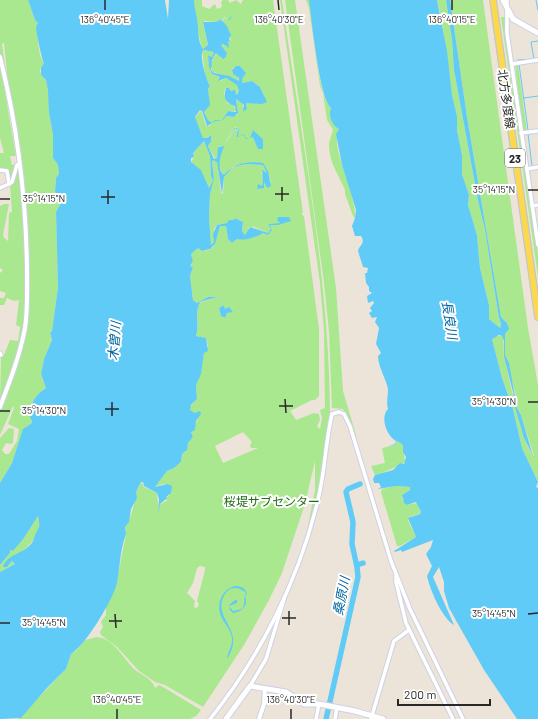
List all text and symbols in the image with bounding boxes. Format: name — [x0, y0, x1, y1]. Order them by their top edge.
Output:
text: 136°40'45"E — [80, 13, 130, 25]
text: 136°40'30"E — [254, 13, 304, 25]
text: 136°40'15"E — [428, 13, 476, 25]
street label: 北方多度線 — [496, 68, 518, 130]
road number: 23 — [505, 149, 525, 167]
text: 35°14'15"N — [473, 183, 515, 195]
text: 35°14'15"N — [23, 192, 65, 204]
water label: 長良川 — [439, 299, 461, 342]
water label: 木曽川 — [104, 319, 124, 361]
text: 35°14'30"N — [472, 395, 516, 407]
text: 35°14'30"N — [22, 404, 66, 416]
park label: 桜堤サブセンター — [224, 494, 320, 508]
water label: 桑原川 — [329, 573, 353, 617]
text: 35°14'45"N — [472, 607, 516, 619]
text: 35°14'45"N — [22, 616, 66, 628]
scale bar — [398, 681, 490, 707]
text: 200 m — [404, 687, 436, 701]
text: 136°40'45"E — [92, 693, 142, 705]
text: 136°40'30"E — [266, 693, 316, 705]

